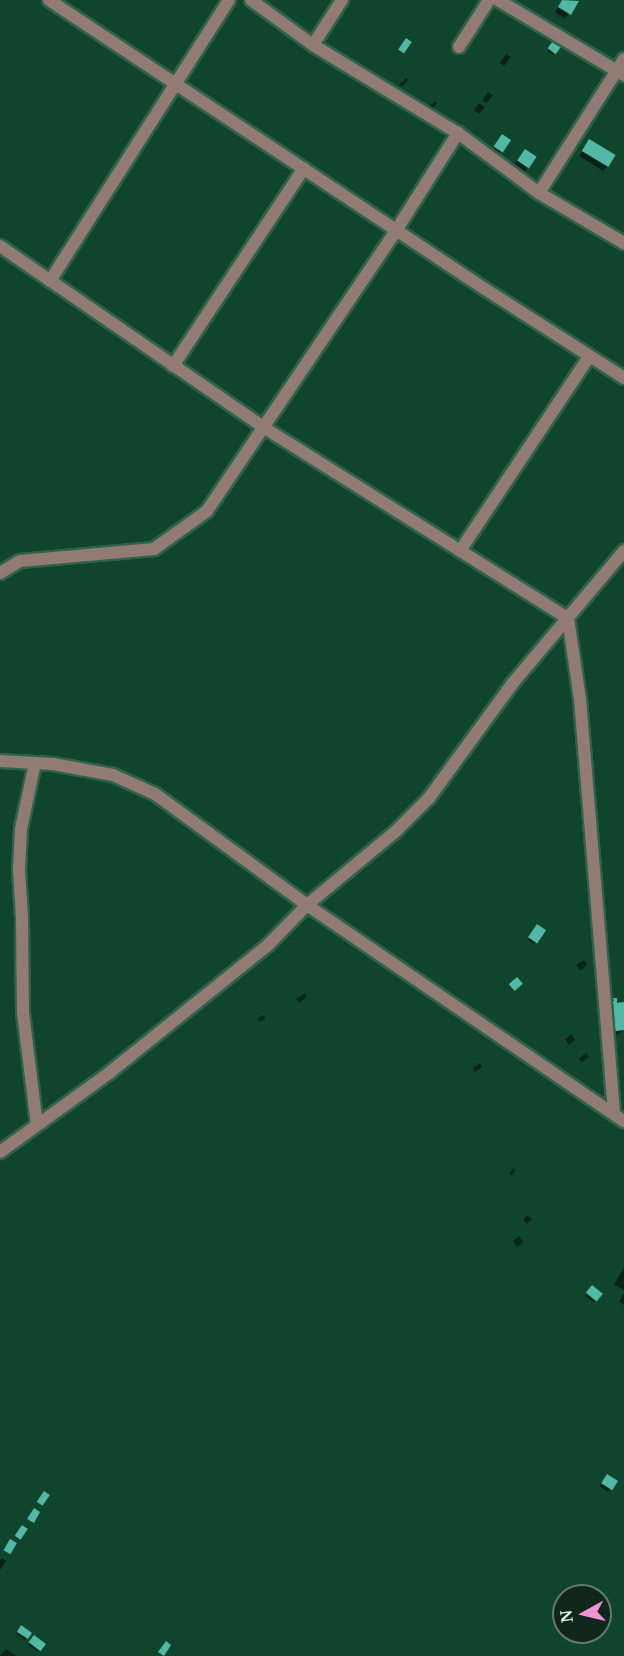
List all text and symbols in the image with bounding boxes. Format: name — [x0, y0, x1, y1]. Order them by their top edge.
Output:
north arrow — [552, 1584, 612, 1644]
text: N — [554, 1608, 578, 1624]

